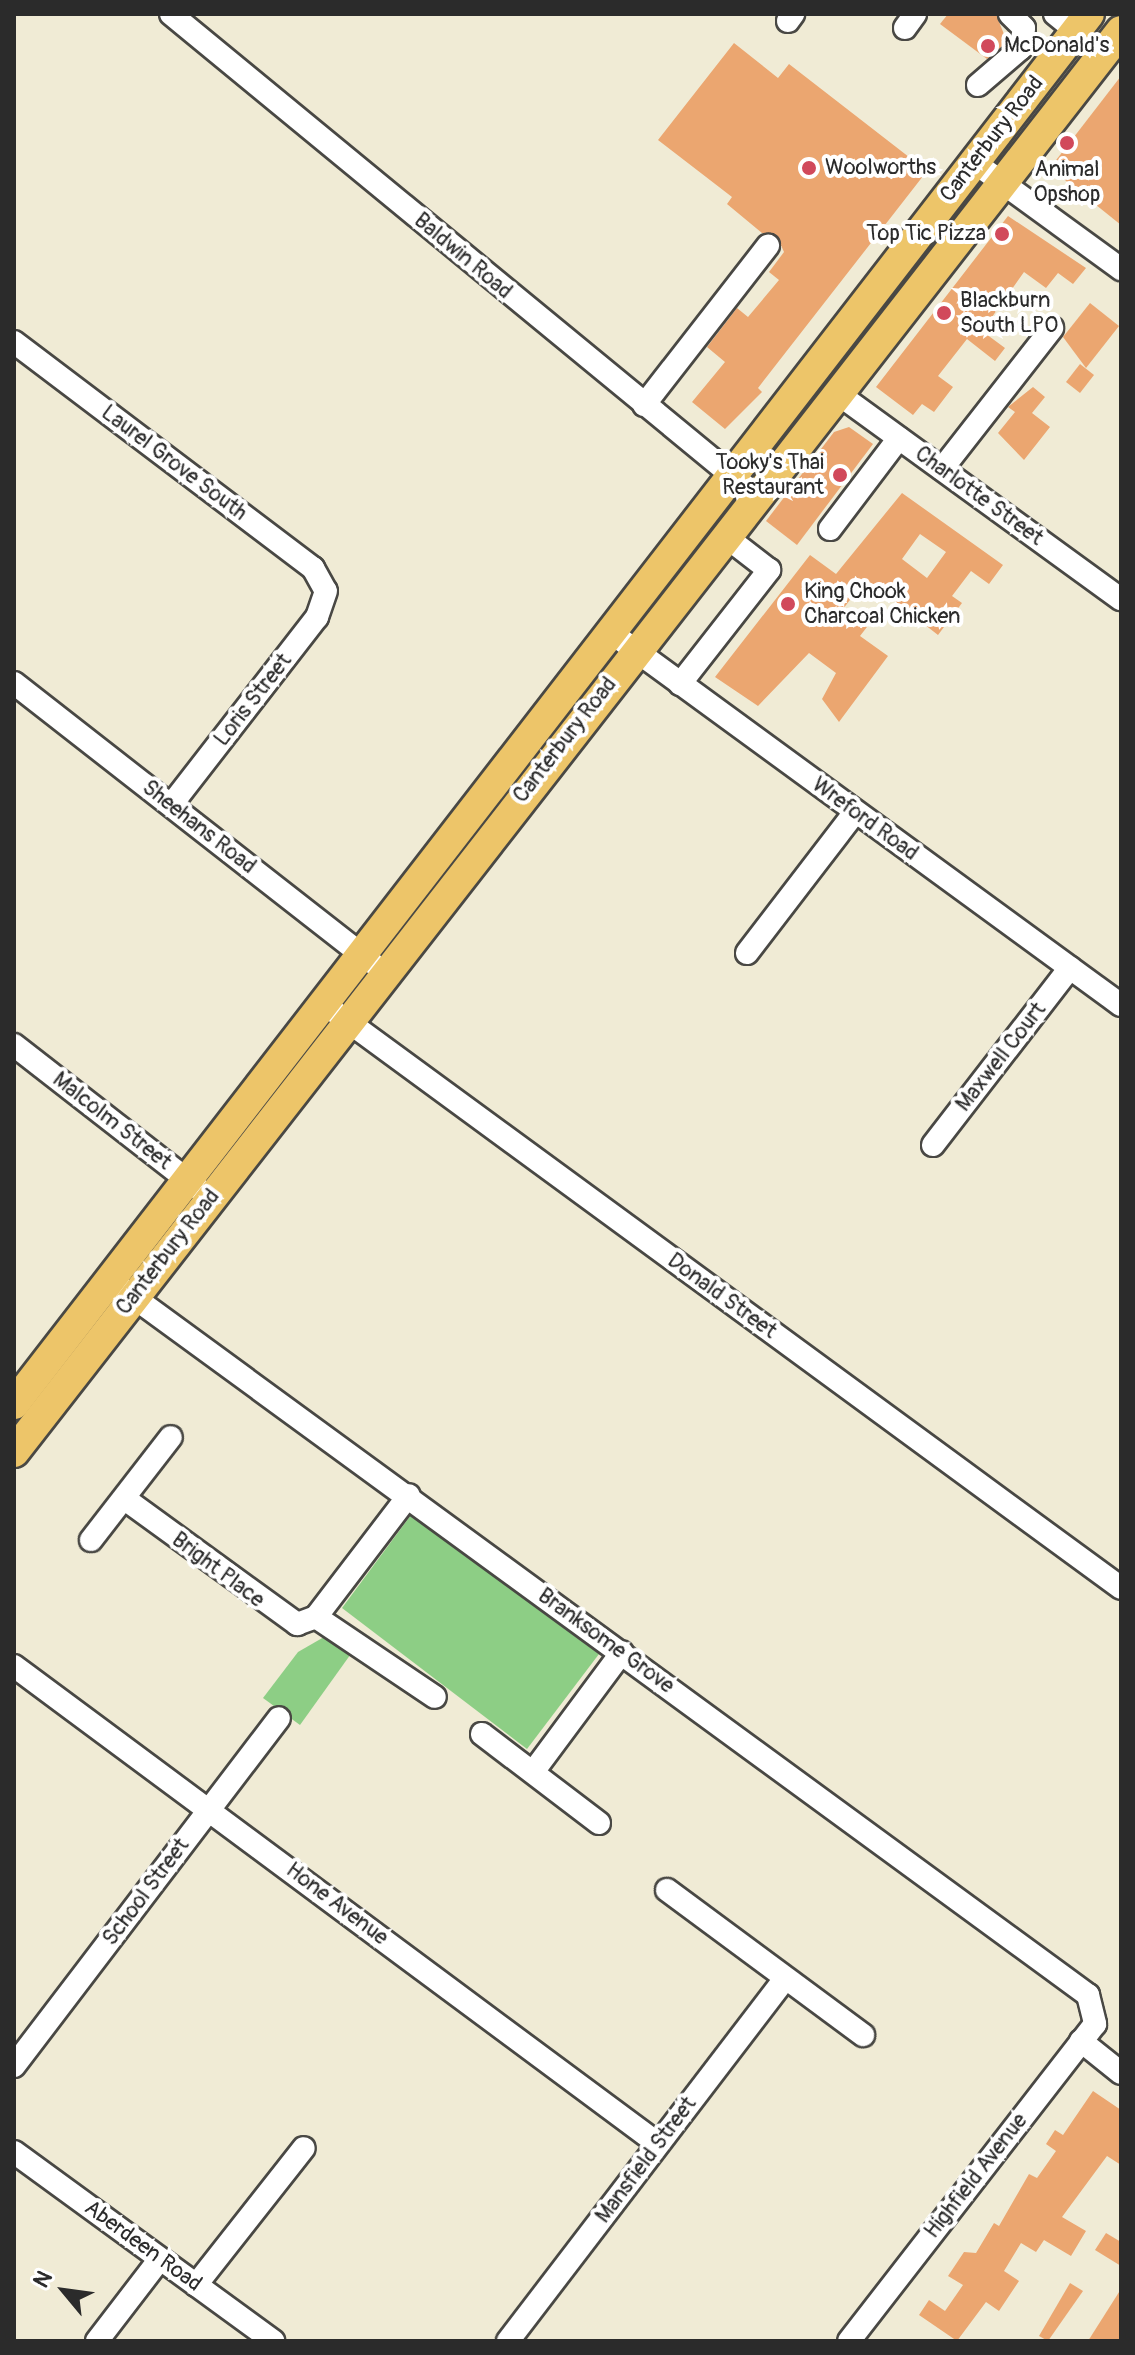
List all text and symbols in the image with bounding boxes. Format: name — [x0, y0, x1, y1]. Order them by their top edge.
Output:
place label: McDonald's — [1004, 33, 1109, 59]
marker: McDonald's — [979, 37, 997, 55]
street label: Canterbury Road — [935, 71, 1049, 207]
marker: Animal Opshop — [1058, 134, 1076, 152]
place label: Woolworths — [825, 155, 936, 181]
place label: Animal Opshop — [1034, 156, 1100, 208]
marker: Woolworths — [800, 159, 818, 177]
street label: Baldwin Road — [409, 207, 517, 305]
place label: Top Tic Pizza — [866, 221, 986, 247]
marker: Top Tic Pizza — [993, 225, 1011, 243]
place label: Blackburn South LPO — [960, 287, 1058, 338]
marker: Blackburn South LPO — [935, 304, 953, 322]
street label: Laurel Grove South — [96, 400, 252, 526]
street label: Charlotte Street — [910, 441, 1048, 551]
place label: Tooky's Thai Restaurant — [715, 449, 824, 500]
marker: Tooky's Thai Restaurant — [831, 466, 849, 484]
place label: King Chook Charcoal Chicken — [804, 578, 960, 630]
marker: King Chook Charcoal Chicken — [779, 595, 797, 613]
street label: Loris Street — [209, 648, 297, 752]
street label: Canterbury Road — [508, 672, 622, 808]
street label: Wreford Road — [807, 772, 923, 866]
street label: Sheehans Road — [137, 774, 261, 880]
street label: Maxwell Court — [950, 997, 1052, 1117]
street label: Malcolm Street — [47, 1066, 177, 1176]
street label: Canterbury Road — [111, 1184, 225, 1320]
street label: Donald Street — [662, 1248, 782, 1344]
street label: Bright Place — [166, 1527, 270, 1613]
street label: Branksome Grove — [533, 1583, 679, 1699]
street label: School Street — [97, 1833, 195, 1951]
street label: Hone Avenue — [281, 1857, 393, 1951]
street label: Mansfield Street — [590, 2092, 702, 2228]
street label: Highfield Avenue — [919, 2108, 1033, 2244]
street label: Aberdeen Road — [79, 2195, 207, 2297]
north arrow — [24, 2251, 104, 2331]
text: N — [27, 2266, 59, 2293]

